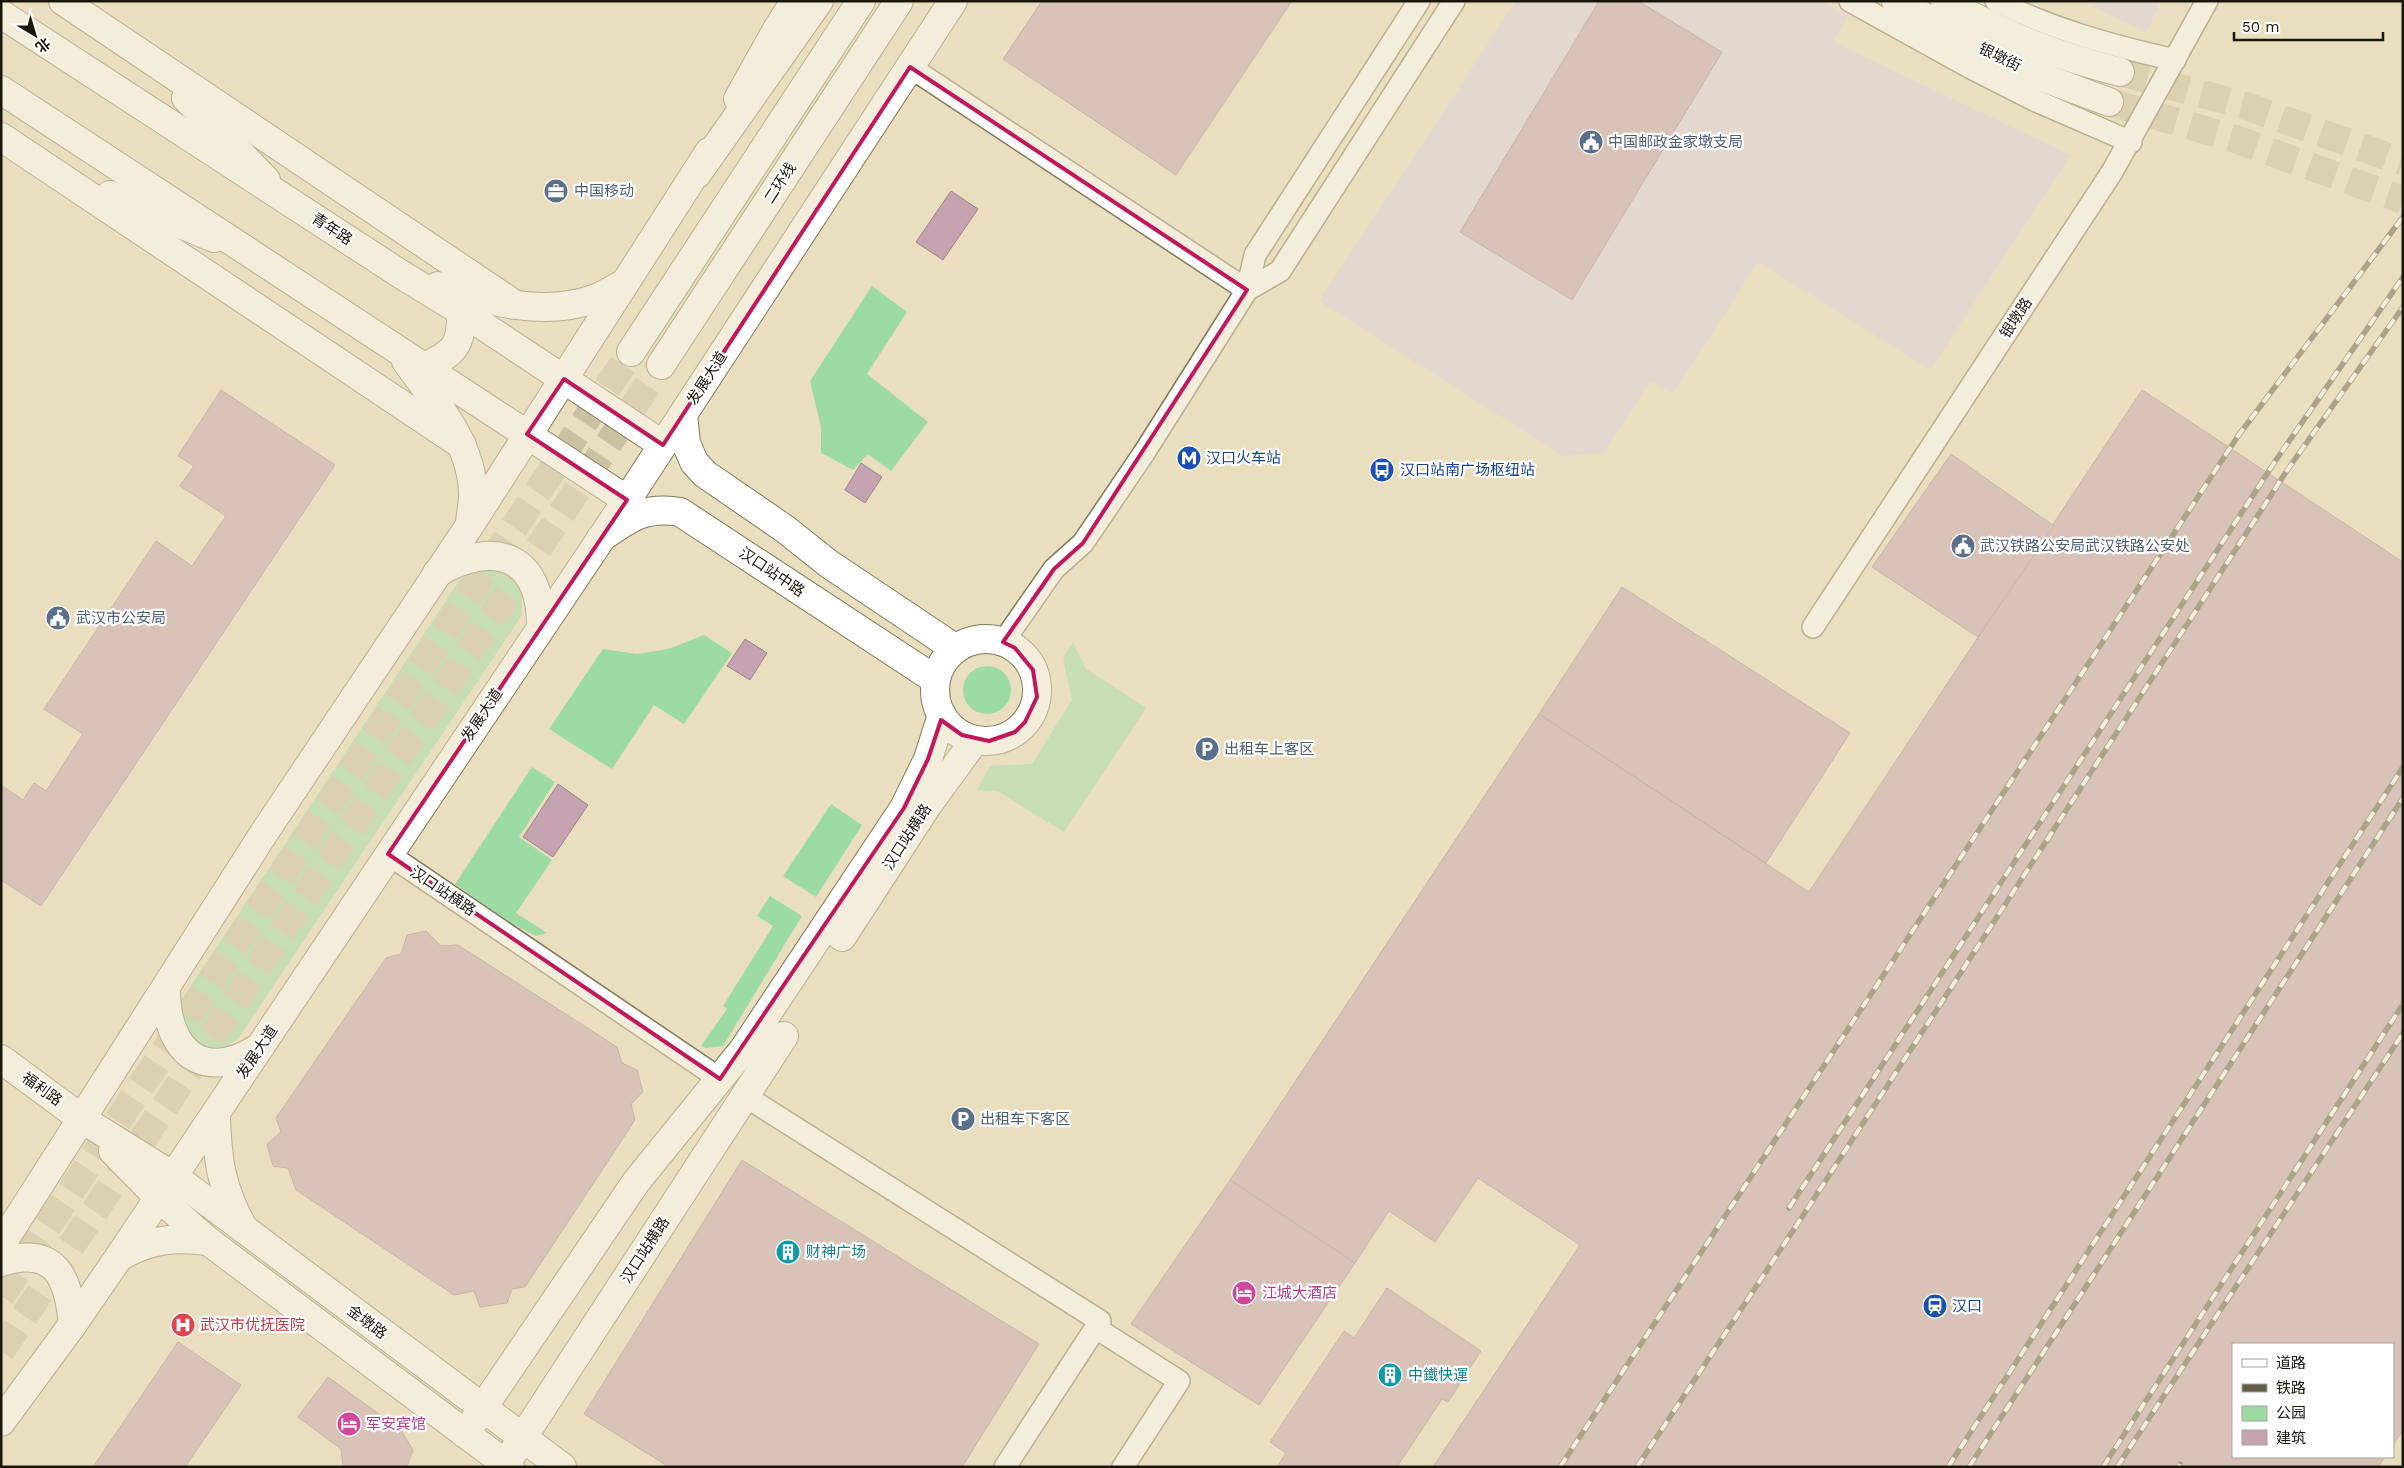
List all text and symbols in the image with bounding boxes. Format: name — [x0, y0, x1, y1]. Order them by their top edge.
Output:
north arrow — [10, 10, 60, 60]
scale bar — [2234, 10, 2383, 42]
text: 50 m — [2242, 18, 2279, 36]
text: 北 — [33, 35, 53, 56]
street label: 银墩街 — [1976, 39, 2024, 75]
public building icon: 中国邮政金家墩支局 — [1578, 129, 1604, 155]
place label: 中国邮政金家墩支局 — [1608, 133, 1743, 151]
street label: 二环线 — [760, 159, 800, 207]
office icon: 中国移动 — [543, 178, 569, 204]
place label: 中国移动 — [574, 182, 634, 200]
street label: 青年路 — [308, 209, 356, 249]
street label: 银墩路 — [1996, 294, 2036, 342]
street label: 发展大道 — [683, 348, 731, 408]
metro station icon: 汉口火车站 — [1176, 445, 1202, 471]
place label: 汉口火车站 — [1206, 449, 1281, 467]
bus stop icon: 汉口站南广场枢纽站 — [1369, 457, 1395, 483]
place label: 汉口站南广场枢纽站 — [1400, 461, 1535, 479]
public building icon: 武汉铁路公安局武汉铁路公安处 — [1950, 533, 1976, 559]
place label: 武汉铁路公安局武汉铁路公安处 — [1980, 537, 2190, 555]
street label: 汉口站中路 — [736, 544, 808, 600]
public building icon: 武汉市公安局 — [45, 605, 71, 631]
place label: 武汉市公安局 — [76, 609, 166, 627]
street label: 发展大道 — [458, 685, 506, 745]
parking icon: 出租车上客区 — [1194, 736, 1220, 762]
place label: 出租车上客区 — [1224, 740, 1314, 758]
street label: 汉口站横路 — [879, 801, 935, 873]
street label: 汉口站横路 — [407, 863, 479, 919]
street label: 发展大道 — [233, 1022, 281, 1082]
street label: 福利路 — [19, 1068, 65, 1110]
parking icon: 出租车下客区 — [950, 1106, 976, 1132]
place label: 出租车下客区 — [980, 1110, 1070, 1128]
street label: 汉口站横路 — [617, 1214, 673, 1286]
building icon: 财神广场 — [775, 1239, 801, 1265]
place label: 财神广场 — [806, 1243, 866, 1261]
hotel icon: 江城大酒店 — [1231, 1280, 1257, 1306]
place label: 江城大酒店 — [1262, 1284, 1337, 1302]
station icon: 汉口 — [1922, 1293, 1948, 1319]
place label: 汉口 — [1952, 1297, 1982, 1315]
street label: 金墩路 — [344, 1301, 390, 1343]
hospital icon: 武汉市优抚医院 — [170, 1312, 196, 1338]
place label: 武汉市优抚医院 — [200, 1316, 305, 1334]
legend — [2232, 1343, 2394, 1458]
text: 道路 — [2276, 1354, 2306, 1372]
building icon: 中鐵快運 — [1377, 1362, 1403, 1388]
place label: 中鐵快運 — [1408, 1366, 1468, 1384]
text: 铁路 — [2276, 1379, 2306, 1397]
text: 公园 — [2276, 1404, 2306, 1422]
hotel icon: 军安宾馆 — [336, 1411, 362, 1437]
place label: 军安宾馆 — [366, 1415, 426, 1433]
text: 建筑 — [2276, 1429, 2306, 1447]

